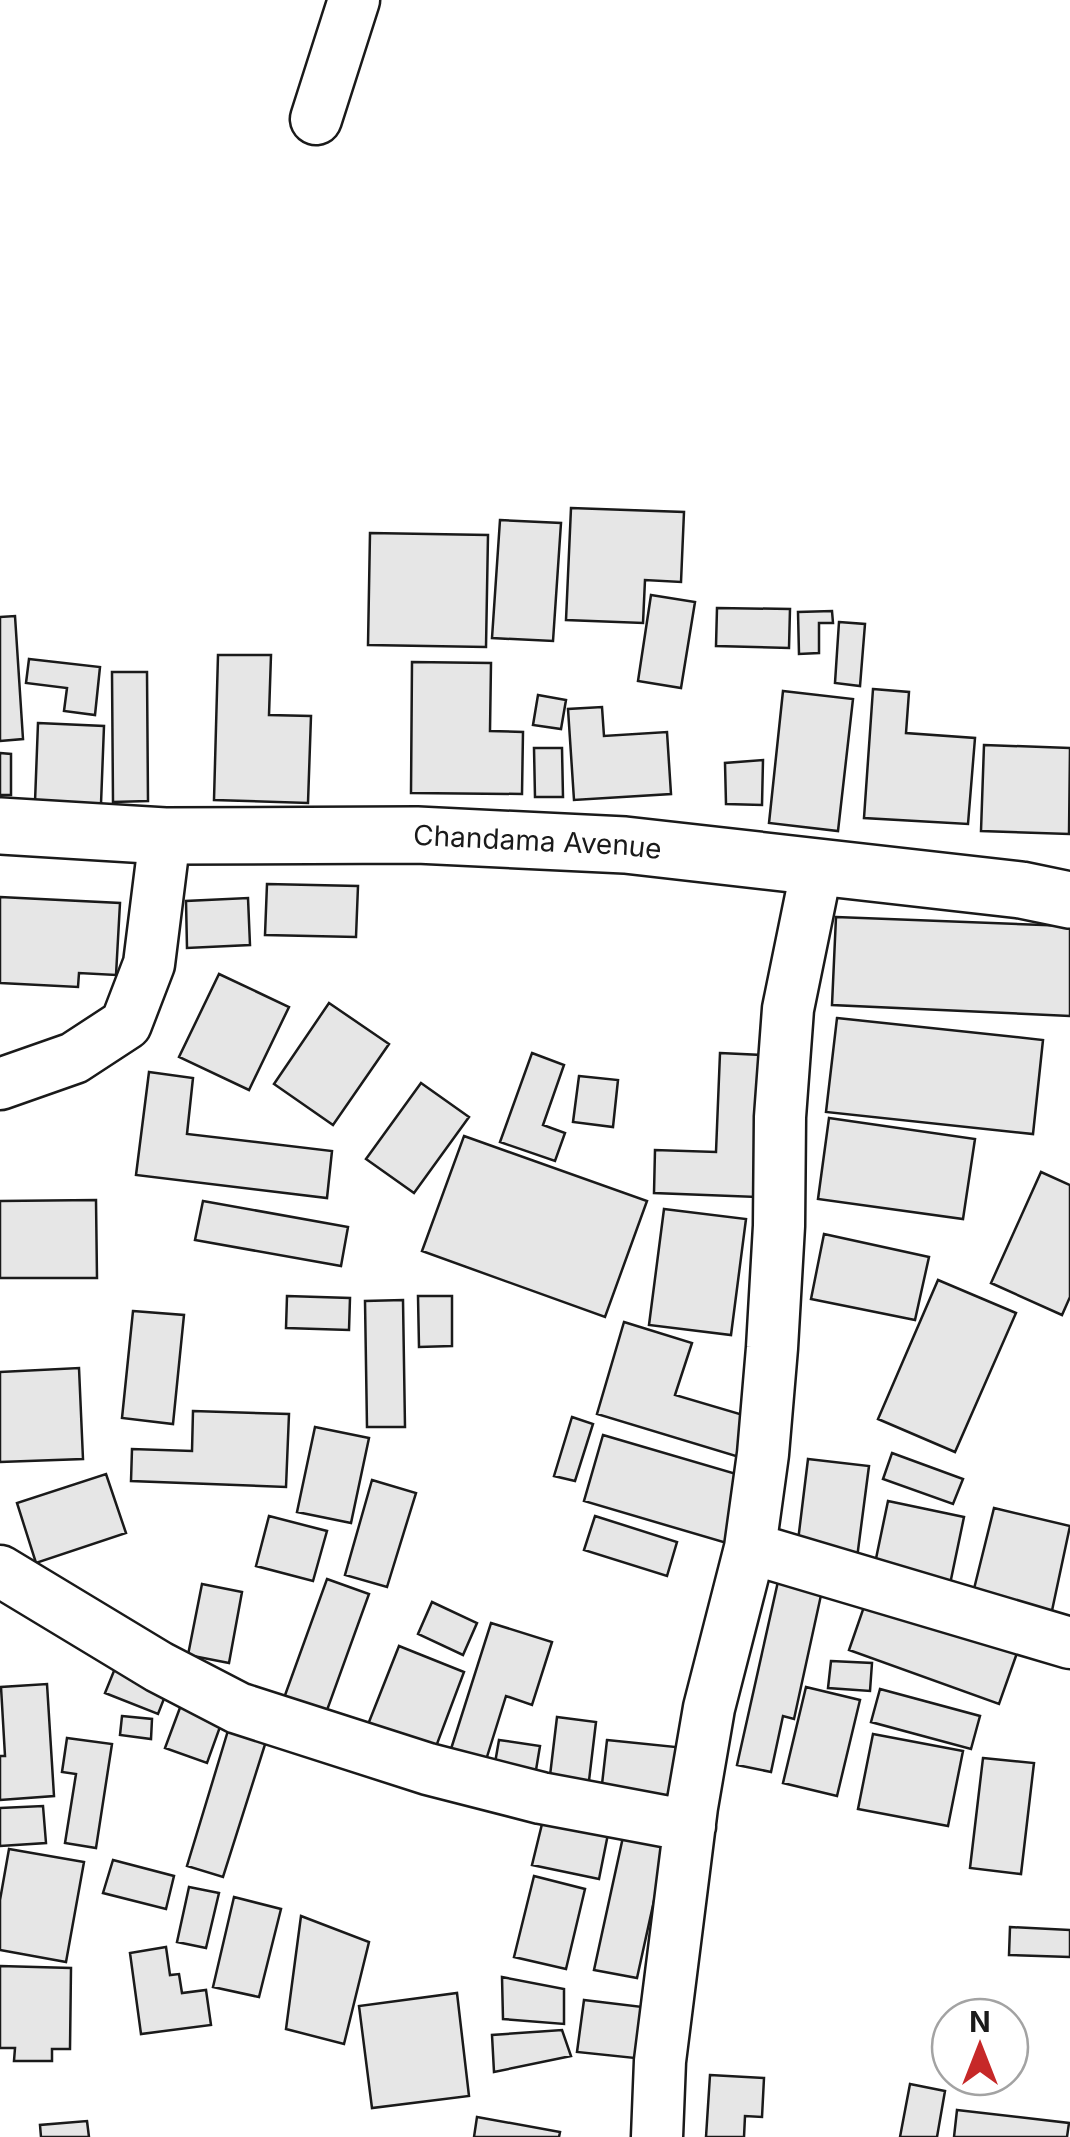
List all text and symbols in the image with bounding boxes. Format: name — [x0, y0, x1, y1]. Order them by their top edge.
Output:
street label: Chandama Avenue — [413, 818, 663, 866]
north arrow — [930, 1997, 1030, 2097]
text: N — [969, 2005, 991, 2039]

